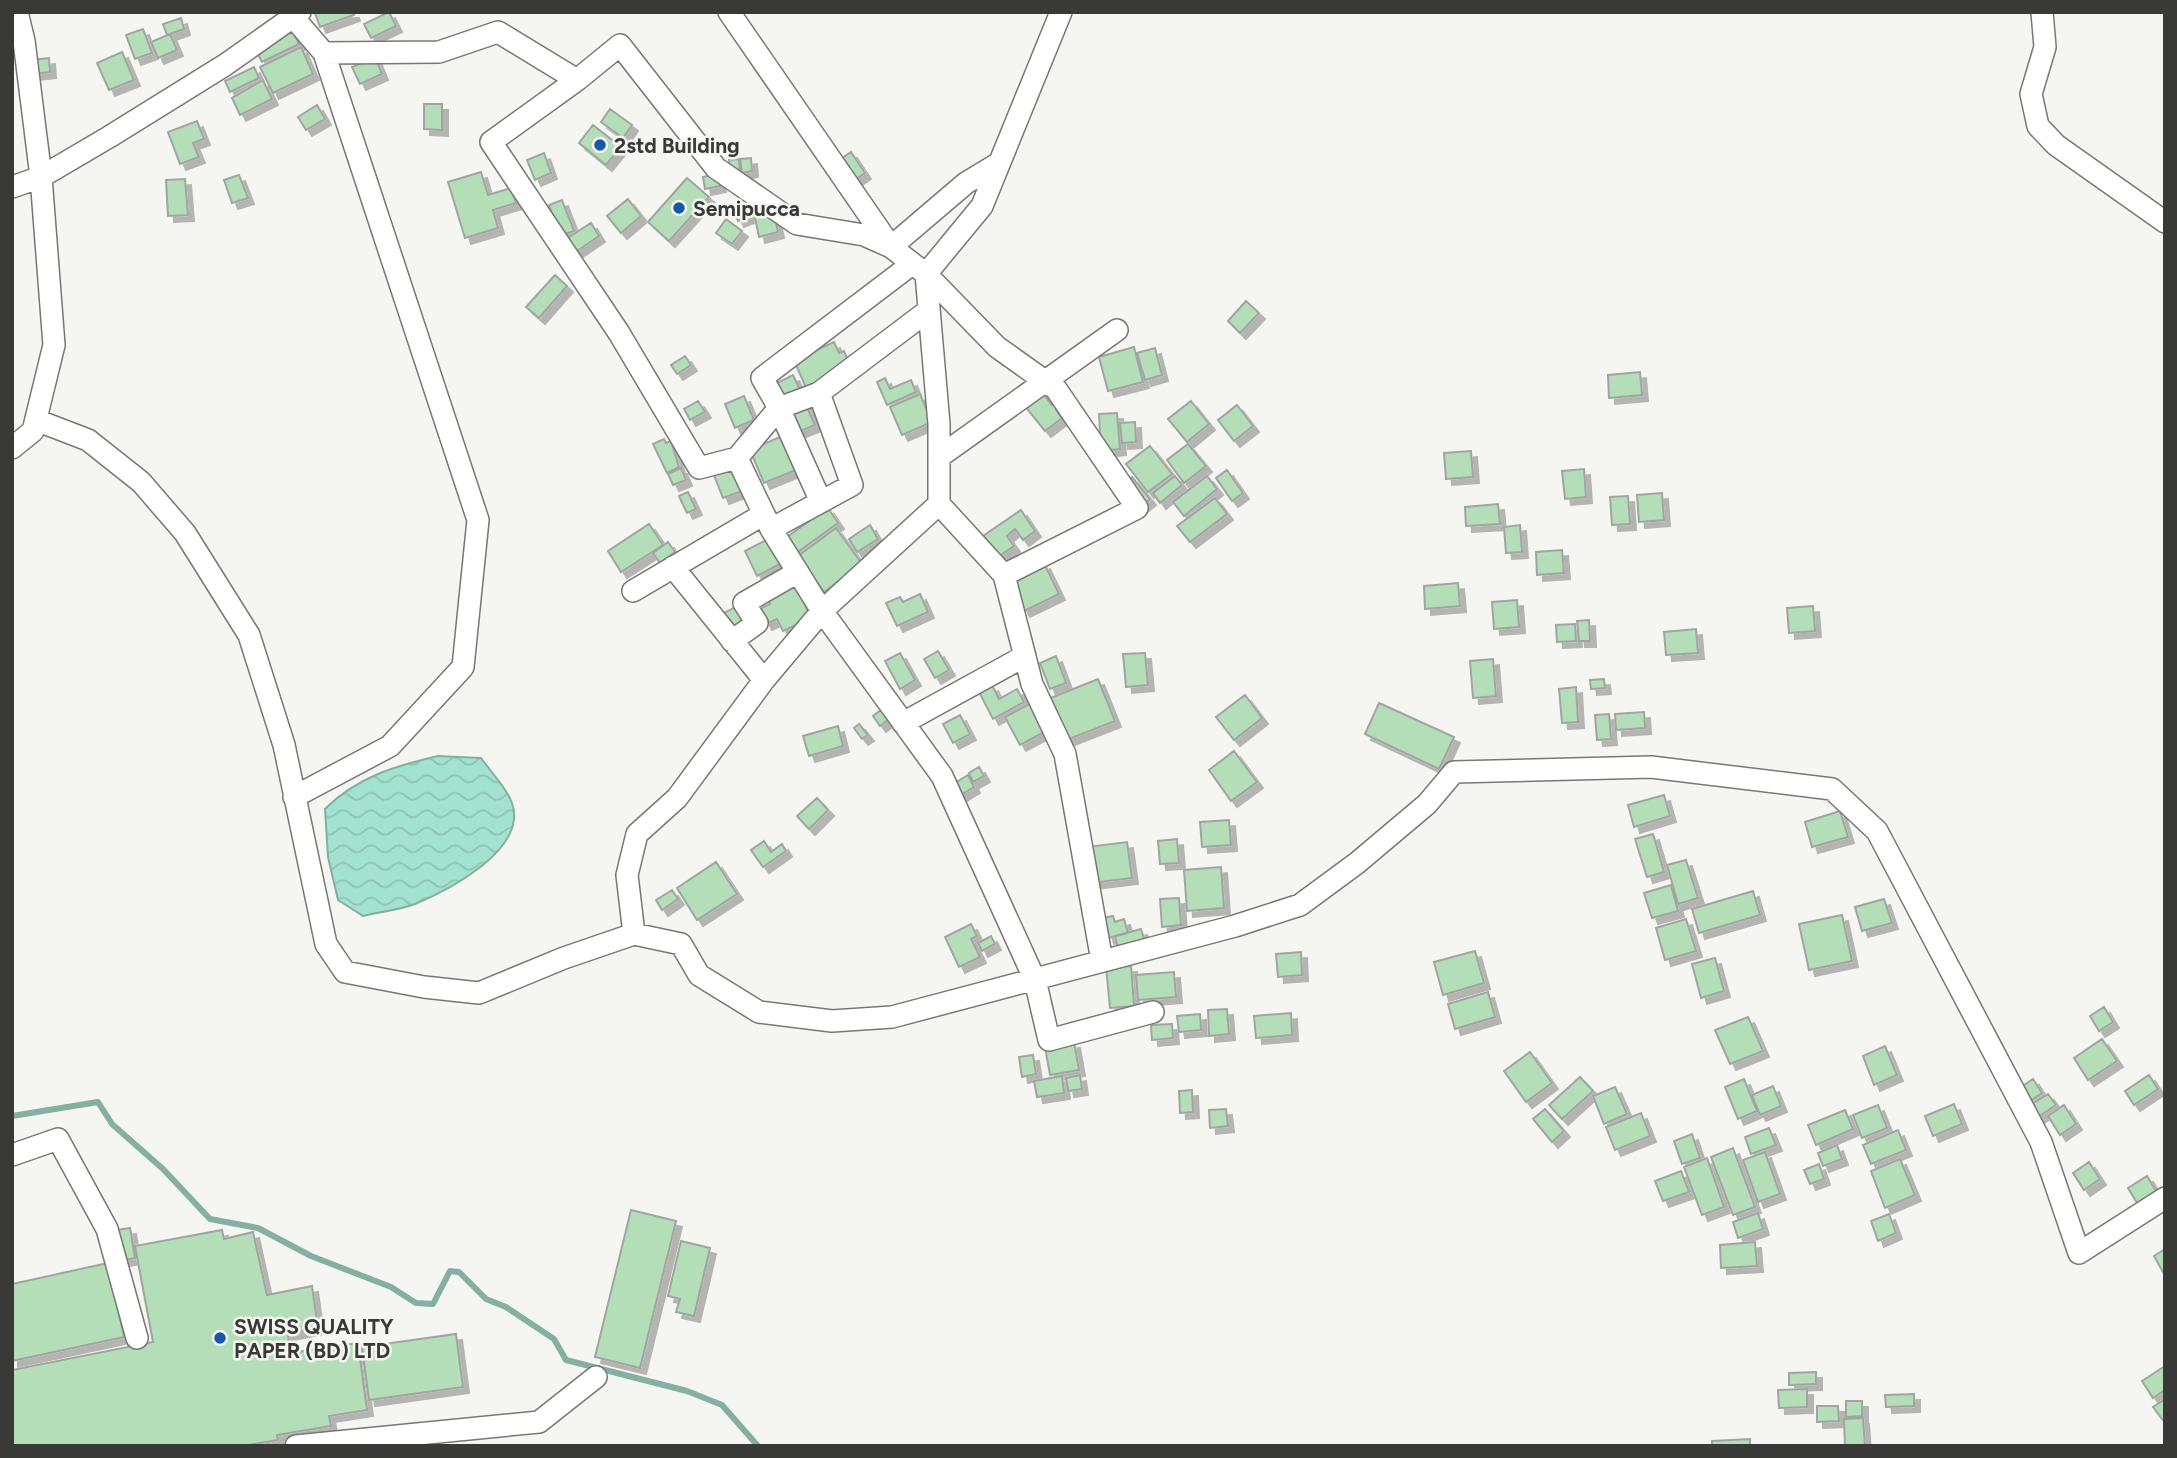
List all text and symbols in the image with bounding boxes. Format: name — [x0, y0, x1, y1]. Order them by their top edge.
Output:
place label: 2std Building — [614, 133, 740, 158]
marker: 2std Building — [592, 137, 608, 153]
place label: Semipucca — [693, 196, 800, 221]
marker: Semipucca — [671, 200, 687, 216]
place label: SWISS QUALITY PAPER (BD) LTD — [234, 1314, 394, 1363]
marker: SWISS QUALITY PAPER (BD) LTD — [212, 1330, 228, 1346]

